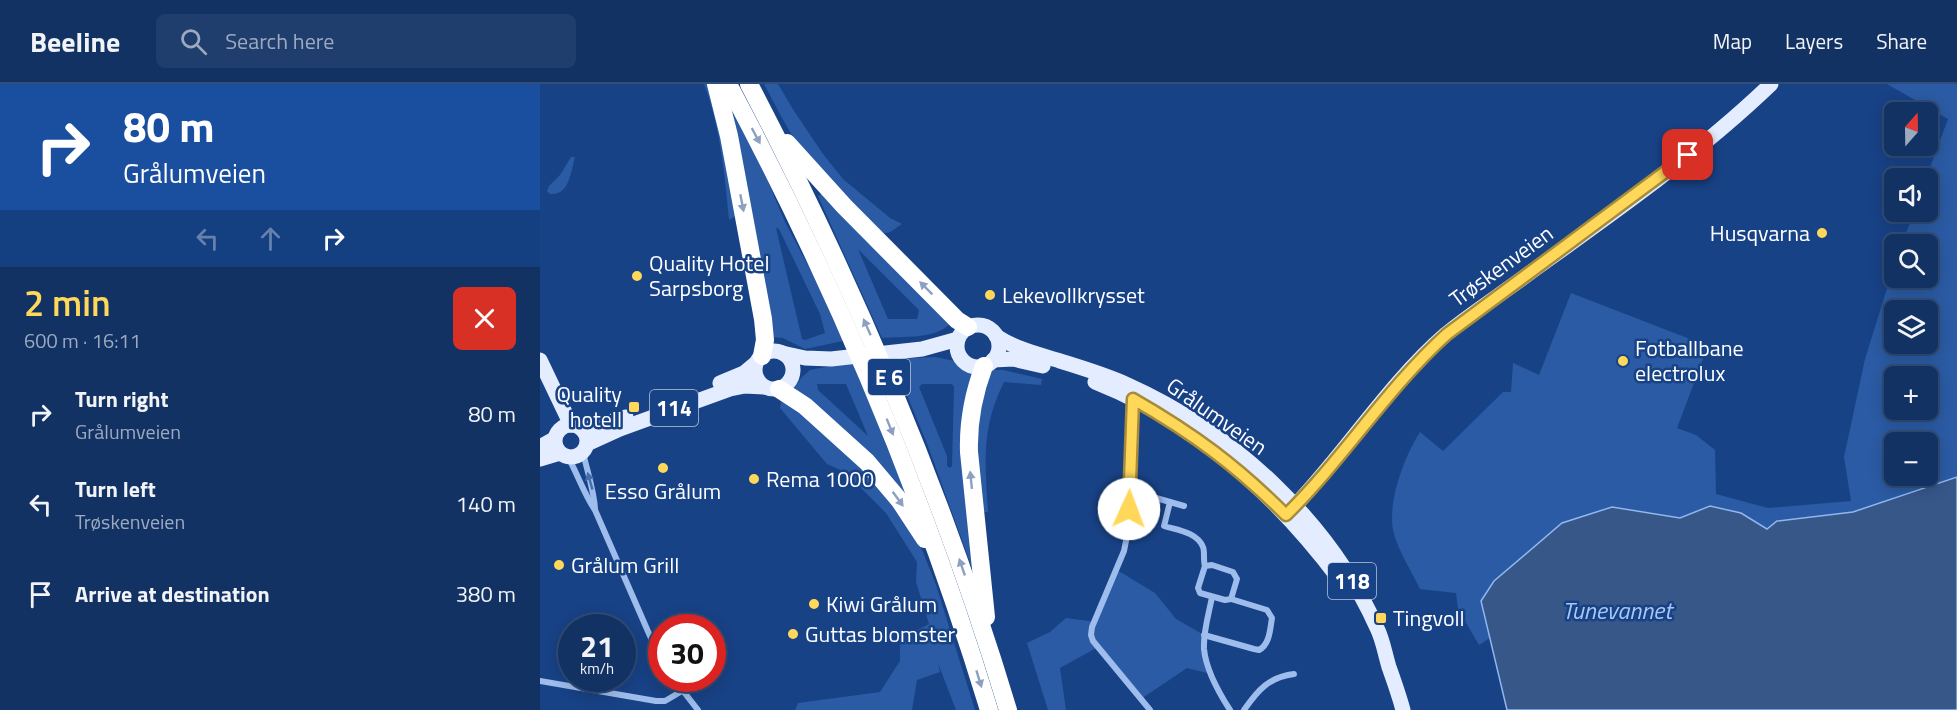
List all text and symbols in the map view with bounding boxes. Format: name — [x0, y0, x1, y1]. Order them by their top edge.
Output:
search box — [156, 14, 576, 68]
text: Beeline — [30, 20, 120, 63]
text: Search here — [225, 24, 334, 58]
icon: search — [177, 25, 210, 58]
text: Map — [1713, 25, 1752, 57]
text: Layers — [1785, 25, 1843, 57]
text: Share — [1876, 25, 1927, 57]
text: 80 m — [123, 94, 215, 158]
north arrow — [1884, 102, 1938, 156]
map controls — [1884, 102, 1938, 486]
icon: right — [24, 108, 102, 186]
one-way arrow — [751, 127, 761, 144]
pin — [1662, 129, 1713, 180]
icon: arrive — [1671, 138, 1704, 171]
text: Grålumveien — [123, 152, 266, 193]
button: sound — [1884, 168, 1938, 222]
one-way arrow — [737, 193, 746, 212]
place label: Husqvarna — [1710, 216, 1810, 250]
street label: Trøskenveien — [1442, 217, 1560, 315]
icon: left — [191, 222, 224, 255]
icon: ahead — [254, 222, 287, 255]
icon: right — [317, 222, 350, 255]
marker: Husqvarna — [1815, 226, 1829, 240]
button: search — [1884, 234, 1938, 288]
place label: Quality Hotel Sarpsborg — [649, 246, 770, 305]
marker: Quality Hotel Sarpsborg — [630, 269, 644, 283]
text: 2 min — [24, 275, 111, 330]
place label: Lekevollkrysset — [1002, 278, 1145, 312]
one-way arrow — [919, 282, 933, 296]
button: close — [453, 287, 516, 350]
marker: Lekevollkrysset — [983, 288, 997, 302]
button: layers — [1884, 300, 1938, 354]
one-way arrow — [862, 318, 872, 336]
text: 600 m · 16:11 — [24, 325, 141, 356]
place label: Fotballbane electrolux — [1635, 331, 1744, 390]
marker: Fotballbane electrolux — [1616, 354, 1630, 368]
road number: E 6 — [868, 359, 910, 395]
button: + — [1884, 366, 1938, 420]
street label: Grålumveien — [1160, 369, 1274, 463]
place label: Quality hotell — [557, 377, 622, 436]
text: Turn right — [75, 382, 169, 416]
road number: 114 — [650, 390, 698, 426]
text: 80 m — [468, 397, 516, 431]
icon: right — [24, 398, 57, 431]
marker: Quality hotell — [627, 400, 641, 414]
text: Grålumveien — [75, 416, 181, 447]
one-way arrow — [885, 419, 895, 437]
button: − — [1884, 432, 1938, 486]
marker: Esso Grålum — [656, 461, 670, 475]
place label: Rema 1000 — [766, 462, 874, 496]
one-way arrow — [966, 470, 976, 489]
text: Turn left — [75, 472, 156, 506]
one-way arrow — [584, 472, 594, 490]
marker: Rema 1000 — [747, 472, 761, 486]
place label: Esso Grålum — [605, 474, 721, 508]
position arrow — [1097, 477, 1161, 541]
text: 140 m — [456, 487, 516, 521]
icon: left — [24, 488, 57, 521]
one-way arrow — [892, 491, 904, 507]
text: Trøskenveien — [75, 506, 185, 537]
place label: Grålum Grill — [571, 548, 679, 582]
marker: Grålum Grill — [552, 558, 566, 572]
one-way arrow — [956, 558, 966, 576]
road number: 118 — [1328, 563, 1376, 599]
text: Arrive at destination — [75, 577, 270, 611]
text: 380 m — [456, 577, 516, 611]
icon: arrive — [24, 578, 57, 611]
place label: Kiwi Grålum — [826, 587, 937, 621]
water label: Tunevannet — [1562, 592, 1675, 628]
marker: Kiwi Grålum — [807, 597, 821, 611]
place label: Tingvoll — [1393, 601, 1465, 635]
marker: Tingvoll — [1374, 611, 1388, 625]
speed limit sign: 30 — [648, 614, 726, 692]
place label: Guttas blomster — [805, 617, 955, 651]
text: 21 — [580, 623, 614, 669]
marker: Guttas blomster — [786, 627, 800, 641]
text: km/h — [580, 657, 614, 680]
one-way arrow — [975, 670, 984, 688]

